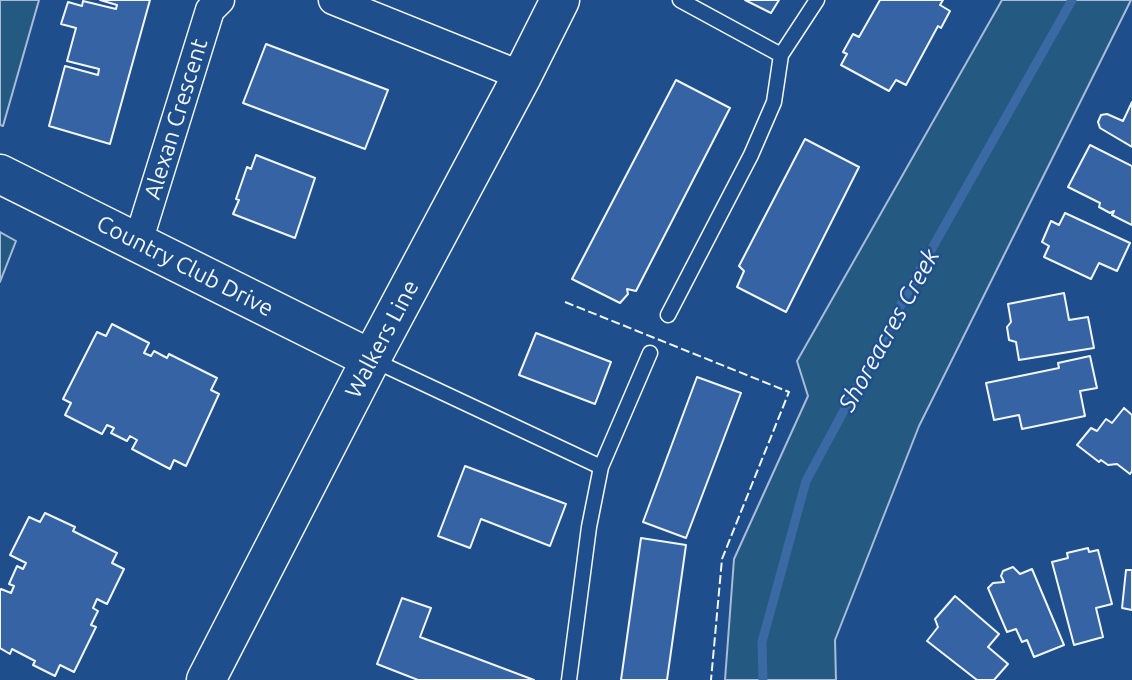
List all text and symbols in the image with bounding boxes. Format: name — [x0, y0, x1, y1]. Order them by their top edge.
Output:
street label: Alexan Crescent — [138, 35, 214, 203]
street label: Country Club Drive — [92, 209, 278, 323]
water label: Shoreacres Creek — [832, 244, 946, 416]
street label: Walkers Line — [339, 275, 425, 403]

